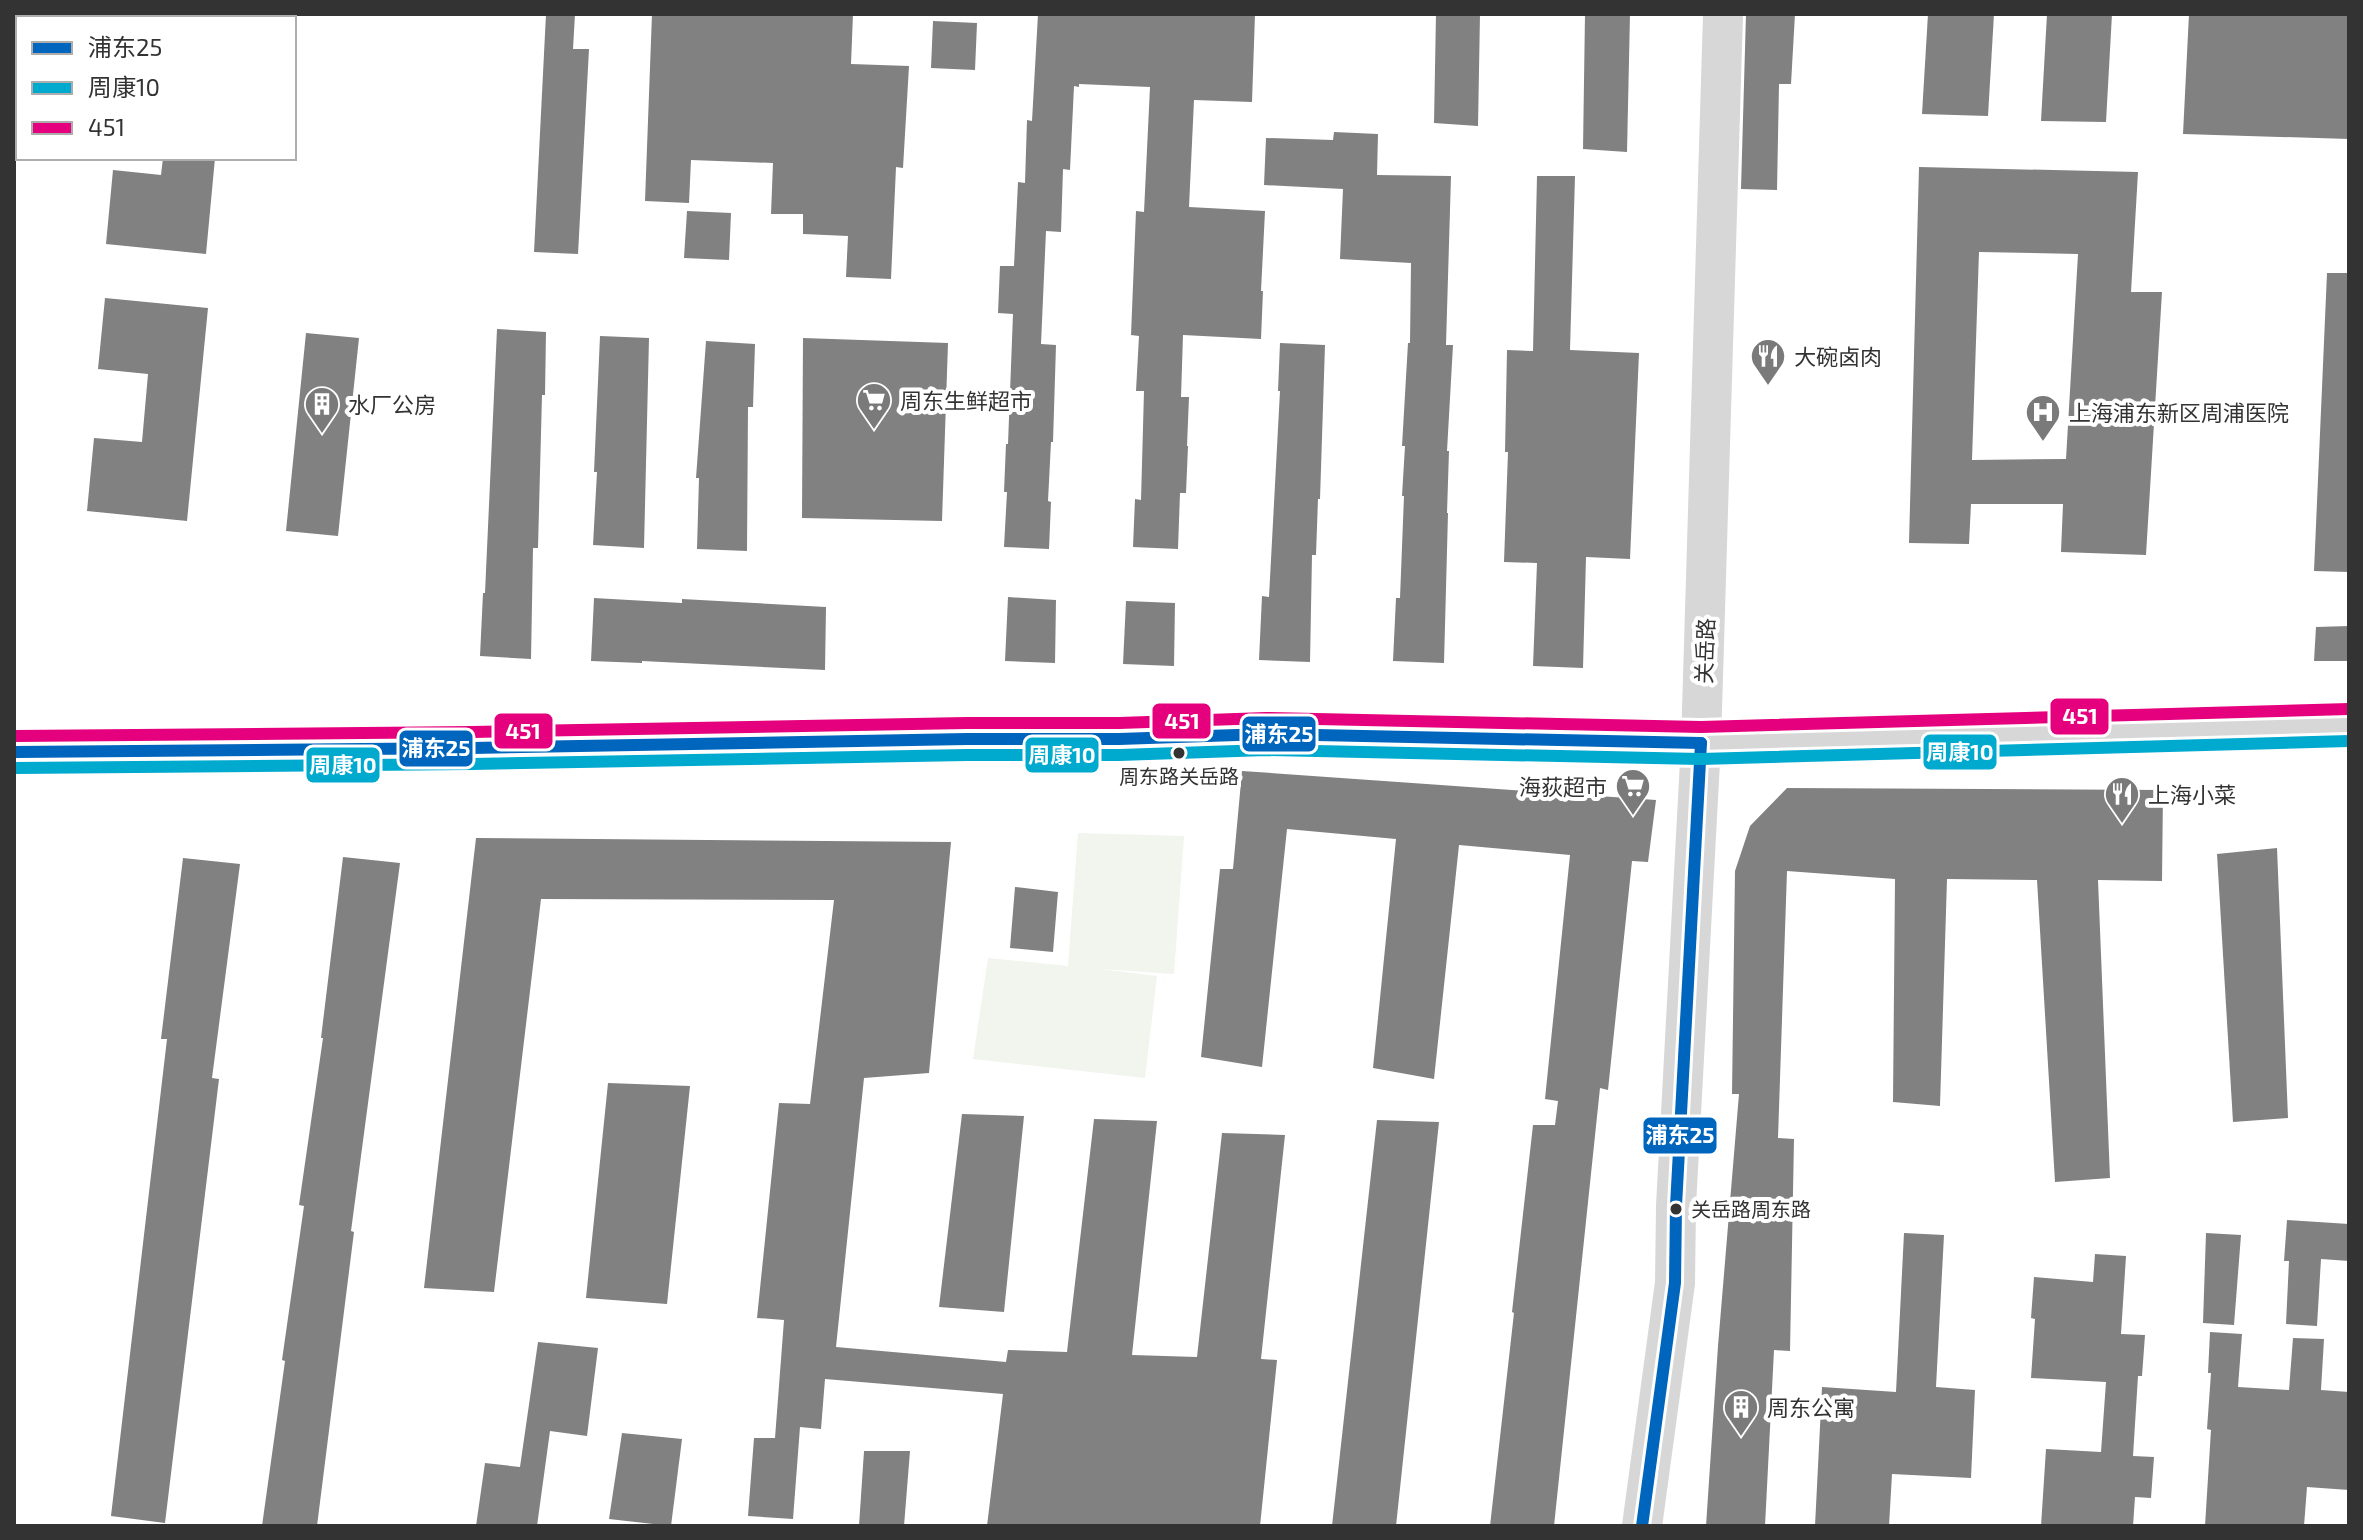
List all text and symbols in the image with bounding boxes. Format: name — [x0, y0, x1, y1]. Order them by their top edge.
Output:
legend — [16, 16, 296, 160]
text: 浦东25 — [88, 32, 162, 61]
text: 周康10 — [88, 72, 160, 101]
text: 451 — [88, 112, 125, 141]
restaurant icon: 大碗卤肉 — [1749, 337, 1787, 387]
place label: 大碗卤肉 — [1794, 343, 1882, 369]
supermarket icon: 周东生鲜超市 — [855, 381, 893, 431]
building icon: 水厂公房 — [303, 385, 341, 435]
place label: 周东生鲜超市 — [900, 387, 1032, 413]
place label: 水厂公房 — [348, 391, 436, 417]
hospital icon: 上海浦东新区周浦医院 — [2024, 393, 2062, 443]
place label: 上海浦东新区周浦医院 — [2069, 399, 2289, 425]
street label: 关岳路 — [1690, 618, 1718, 684]
line badge: 451 — [2049, 697, 2110, 736]
line badge: 451 — [1151, 702, 1212, 740]
text: 451 — [2062, 702, 2098, 728]
text: 451 — [1164, 707, 1200, 733]
line badge: 451 — [493, 712, 554, 750]
line badge: 浦东25 — [1241, 715, 1317, 753]
text: 451 — [505, 717, 541, 743]
text: 浦东25 — [1245, 720, 1313, 746]
line badge: 浦东25 — [398, 729, 474, 768]
line badge: 周康10 — [1922, 733, 1998, 771]
text: 浦东25 — [402, 734, 470, 760]
line badge: 周康10 — [1024, 736, 1100, 774]
text: 周康10 — [1926, 738, 1994, 764]
text: 周康10 — [1028, 741, 1096, 767]
marker: 周东路关岳路 — [1171, 745, 1187, 761]
line badge: 周康10 — [305, 746, 381, 784]
text: 周康10 — [309, 751, 377, 777]
place label: 周东路关岳路 — [1119, 764, 1239, 788]
supermarket icon: 海荻超市 — [1614, 767, 1652, 817]
place label: 海荻超市 — [1519, 773, 1607, 799]
restaurant icon: 上海小菜 — [2103, 775, 2141, 825]
place label: 上海小菜 — [2148, 781, 2236, 807]
line badge: 浦东25 — [1642, 1116, 1718, 1155]
text: 浦东25 — [1646, 1121, 1714, 1147]
place label: 关岳路周东路 — [1691, 1197, 1811, 1221]
marker: 关岳路周东路 — [1668, 1201, 1684, 1217]
building icon: 周东公寓 — [1722, 1388, 1760, 1438]
place label: 周东公寓 — [1767, 1394, 1855, 1420]

